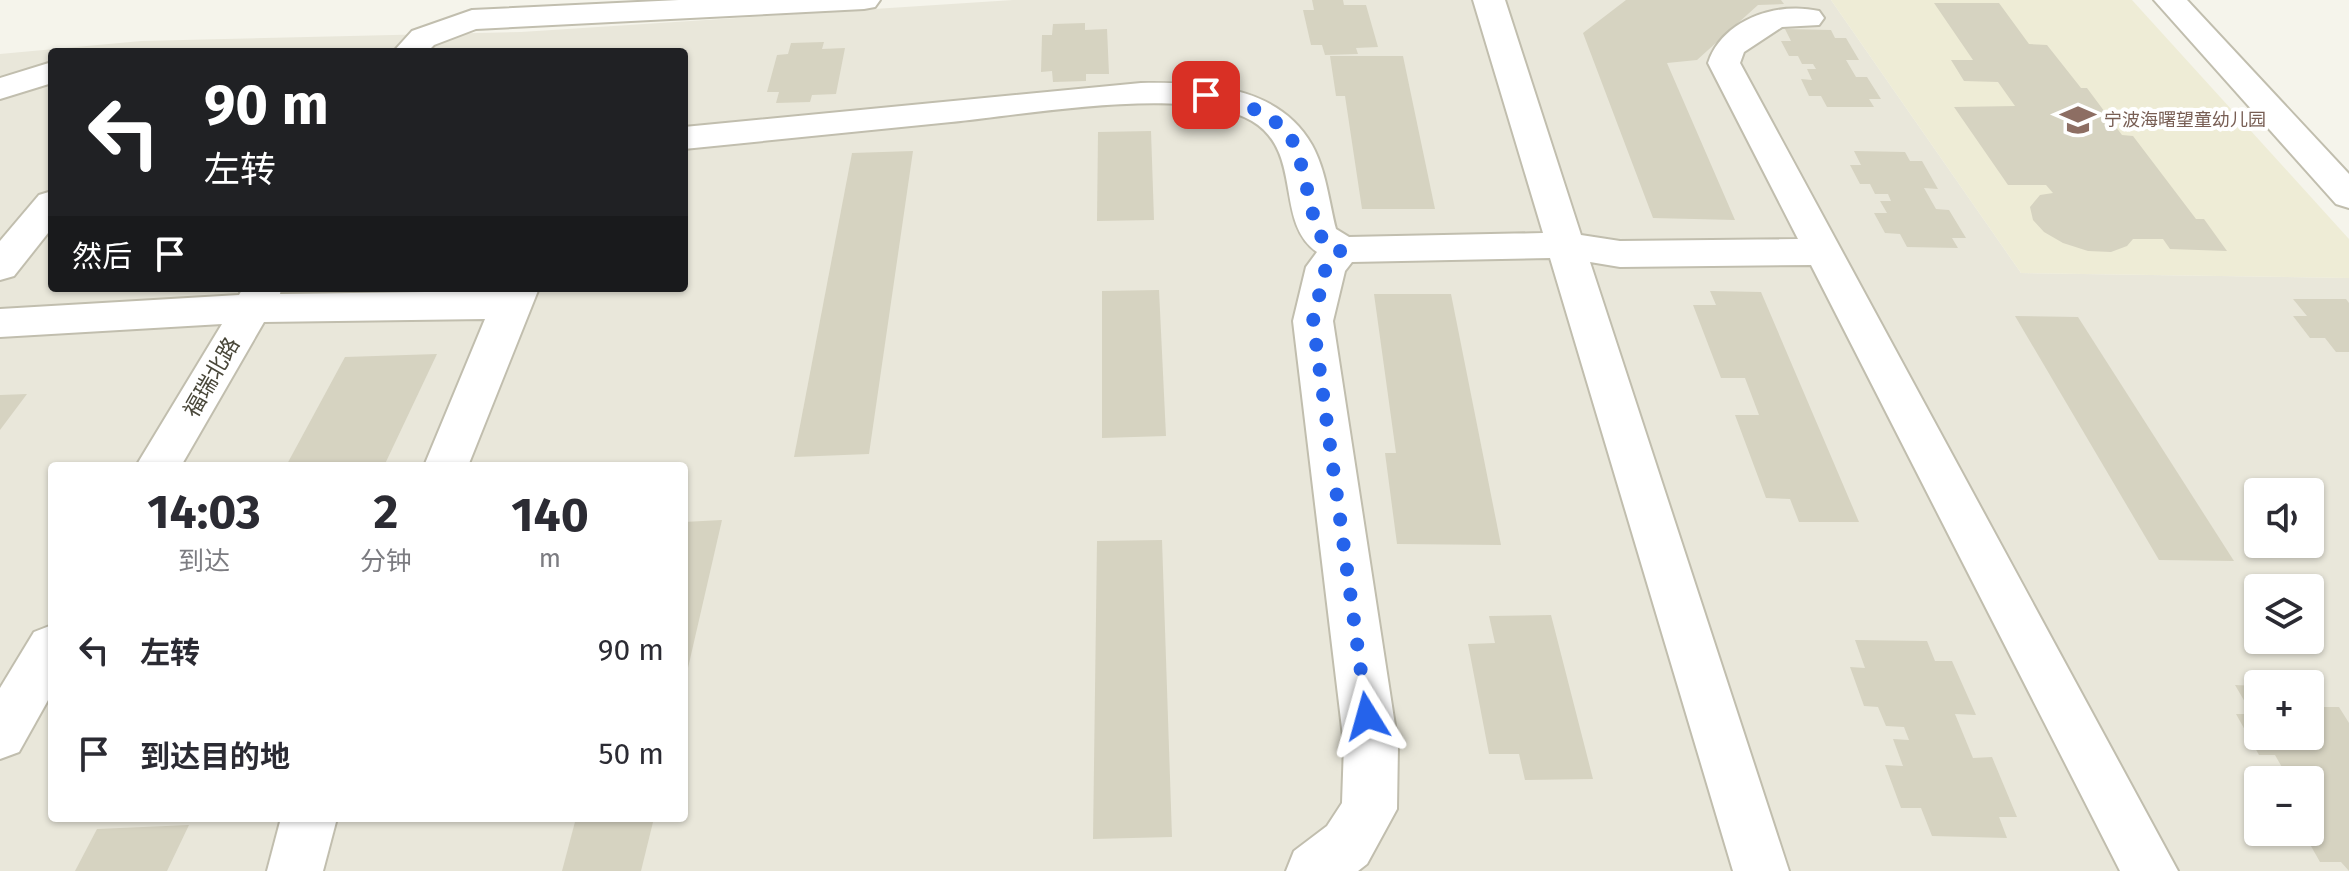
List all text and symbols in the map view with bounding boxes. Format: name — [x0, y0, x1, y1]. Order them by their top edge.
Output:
pin — [1172, 61, 1240, 129]
text: 90 m — [204, 72, 329, 139]
icon: arrive — [1184, 73, 1228, 117]
icon: left — [72, 80, 176, 184]
school or university icon: 宁波海曙望童幼儿园 — [2059, 101, 2097, 139]
place label: 宁波海曙望童幼儿园 — [2104, 109, 2266, 131]
text: 左转 — [204, 148, 276, 192]
icon: arrive — [148, 232, 192, 276]
text: 然后 — [72, 239, 132, 275]
street label: 福瑞北路 — [178, 332, 245, 422]
map controls — [2244, 478, 2324, 846]
button: sound — [2244, 478, 2324, 558]
text: 14:03 — [147, 483, 261, 541]
text: 2 — [374, 483, 398, 541]
text: 140 — [511, 486, 589, 544]
text: m — [539, 543, 561, 574]
text: 到达 — [178, 546, 230, 577]
text: 分钟 — [360, 546, 412, 577]
button: layers — [2244, 574, 2324, 654]
icon: left — [72, 628, 116, 672]
text: 90 m — [598, 632, 664, 668]
text: 左转 — [140, 635, 200, 671]
button: + — [2244, 670, 2324, 750]
position arrow — [1325, 674, 1409, 758]
icon: arrive — [72, 732, 116, 776]
text: 50 m — [599, 736, 664, 772]
text: 到达目的地 — [140, 739, 290, 775]
button: − — [2244, 766, 2324, 846]

